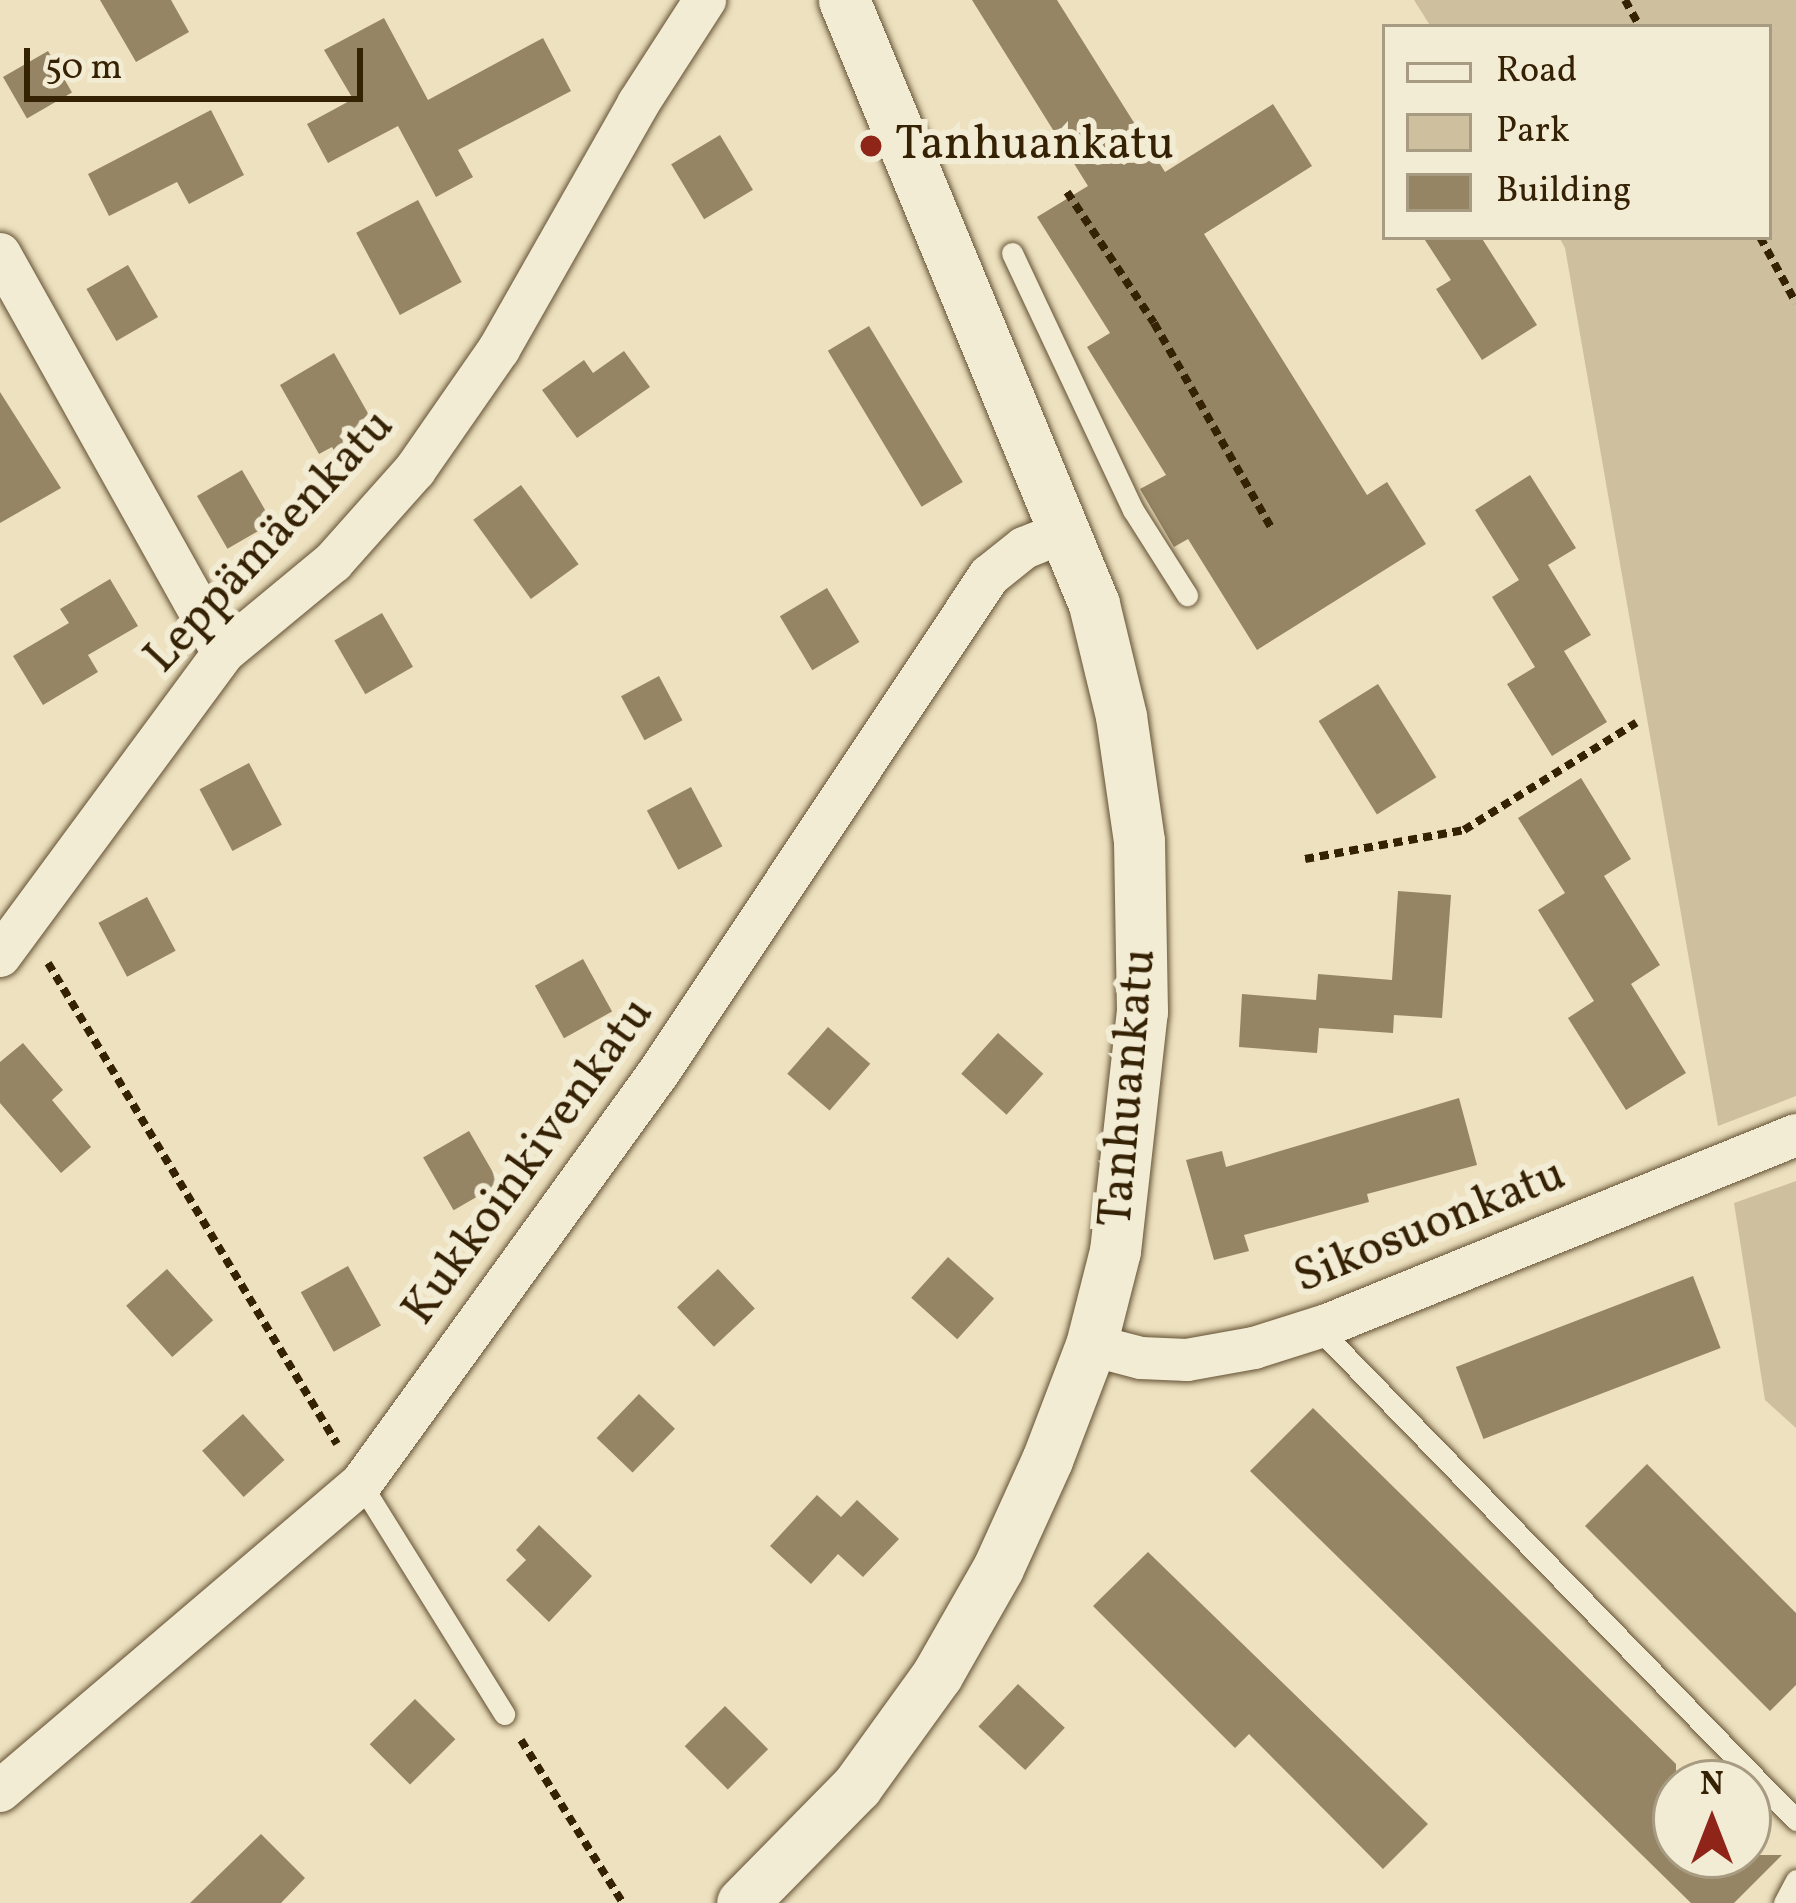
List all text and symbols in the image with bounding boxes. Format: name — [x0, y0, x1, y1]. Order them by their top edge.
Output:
scale bar — [30, 24, 369, 98]
legend — [1382, 24, 1772, 240]
text: 50 m — [45, 44, 122, 94]
text: Road — [1496, 47, 1577, 97]
text: Park — [1496, 107, 1570, 157]
place label: Tanhuankatu — [895, 117, 1174, 175]
marker: Tanhuankatu — [858, 133, 884, 159]
text: Building — [1496, 167, 1631, 217]
street label: Leppämäenkatu — [133, 398, 407, 686]
street label: Tanhuankatu — [1088, 946, 1170, 1230]
street label: Kukkoinkivenkatu — [391, 987, 667, 1337]
street label: Sikosuonkatu — [1286, 1147, 1574, 1307]
north arrow — [1652, 1759, 1772, 1879]
text: N — [1700, 1763, 1724, 1809]

